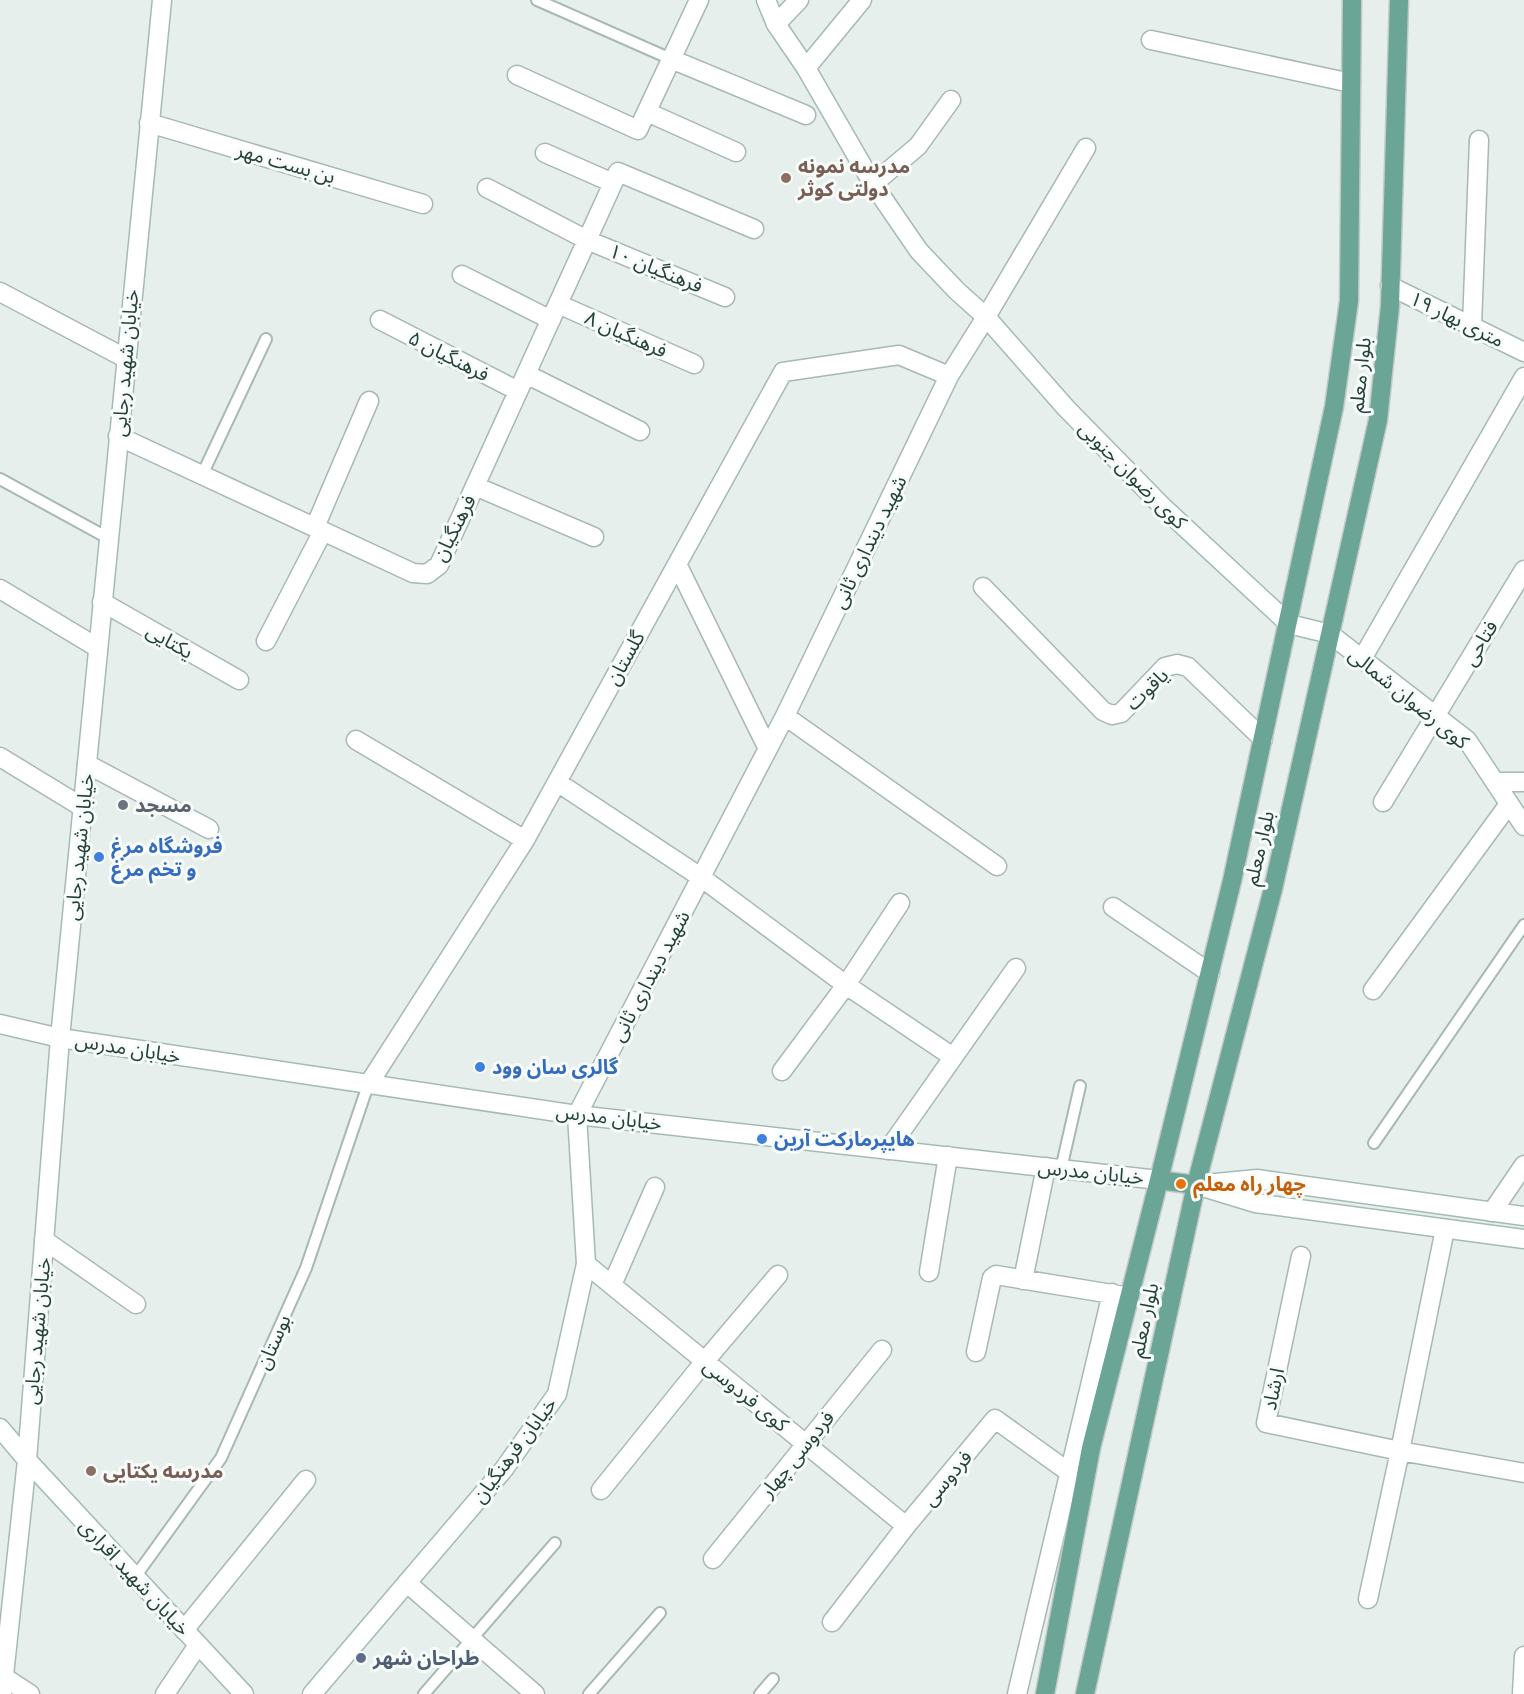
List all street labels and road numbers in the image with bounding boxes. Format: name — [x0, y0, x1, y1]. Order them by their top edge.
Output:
street label: بن بست مهر — [233, 137, 338, 189]
street label: فرهنگیان ۱۰ — [606, 238, 706, 298]
street label: ۱۹ متری بهار — [1406, 286, 1508, 352]
street label: خیابان شهید رجایی — [107, 288, 143, 438]
street label: فرهنگیان ۸ — [581, 305, 671, 363]
street label: فرهنگیان ۵ — [405, 325, 493, 387]
street label: بلوار معلم — [1344, 336, 1379, 414]
street label: کوی رضوان جنوبی — [1074, 416, 1192, 534]
street label: شهید دینداری ثانی — [826, 472, 912, 612]
street label: فرهنگیان — [427, 491, 481, 565]
street label: فتاحی — [1457, 616, 1503, 670]
street label: یکتایی — [142, 618, 198, 664]
street label: گلستان — [600, 626, 650, 689]
street label: کوی رضوان شمالی — [1344, 642, 1474, 754]
street label: یاقوت — [1121, 663, 1173, 715]
street label: خیابان شهید رجایی — [59, 772, 99, 922]
street label: بلوار معلم — [1239, 808, 1282, 888]
street label: شهید دینداری ثانی — [605, 906, 695, 1046]
street label: خیابان مدرس — [74, 1028, 182, 1068]
street label: خیابان مدرس — [555, 1099, 663, 1135]
street label: خیابان مدرس — [1037, 1154, 1145, 1190]
street label: خیابان شهید رجایی — [19, 1256, 55, 1406]
street label: بلوار معلم — [1124, 1281, 1167, 1360]
street label: بوستان — [250, 1311, 296, 1373]
street label: کوی فردوسی — [699, 1353, 794, 1437]
street label: ارشاد — [1257, 1366, 1289, 1412]
street label: خیابان فرهنگیان — [467, 1392, 561, 1508]
street label: فردوسی چهار — [754, 1406, 840, 1504]
street label: فردوسی — [917, 1445, 977, 1511]
street label: خیابان شهید اقراری — [75, 1513, 195, 1641]

